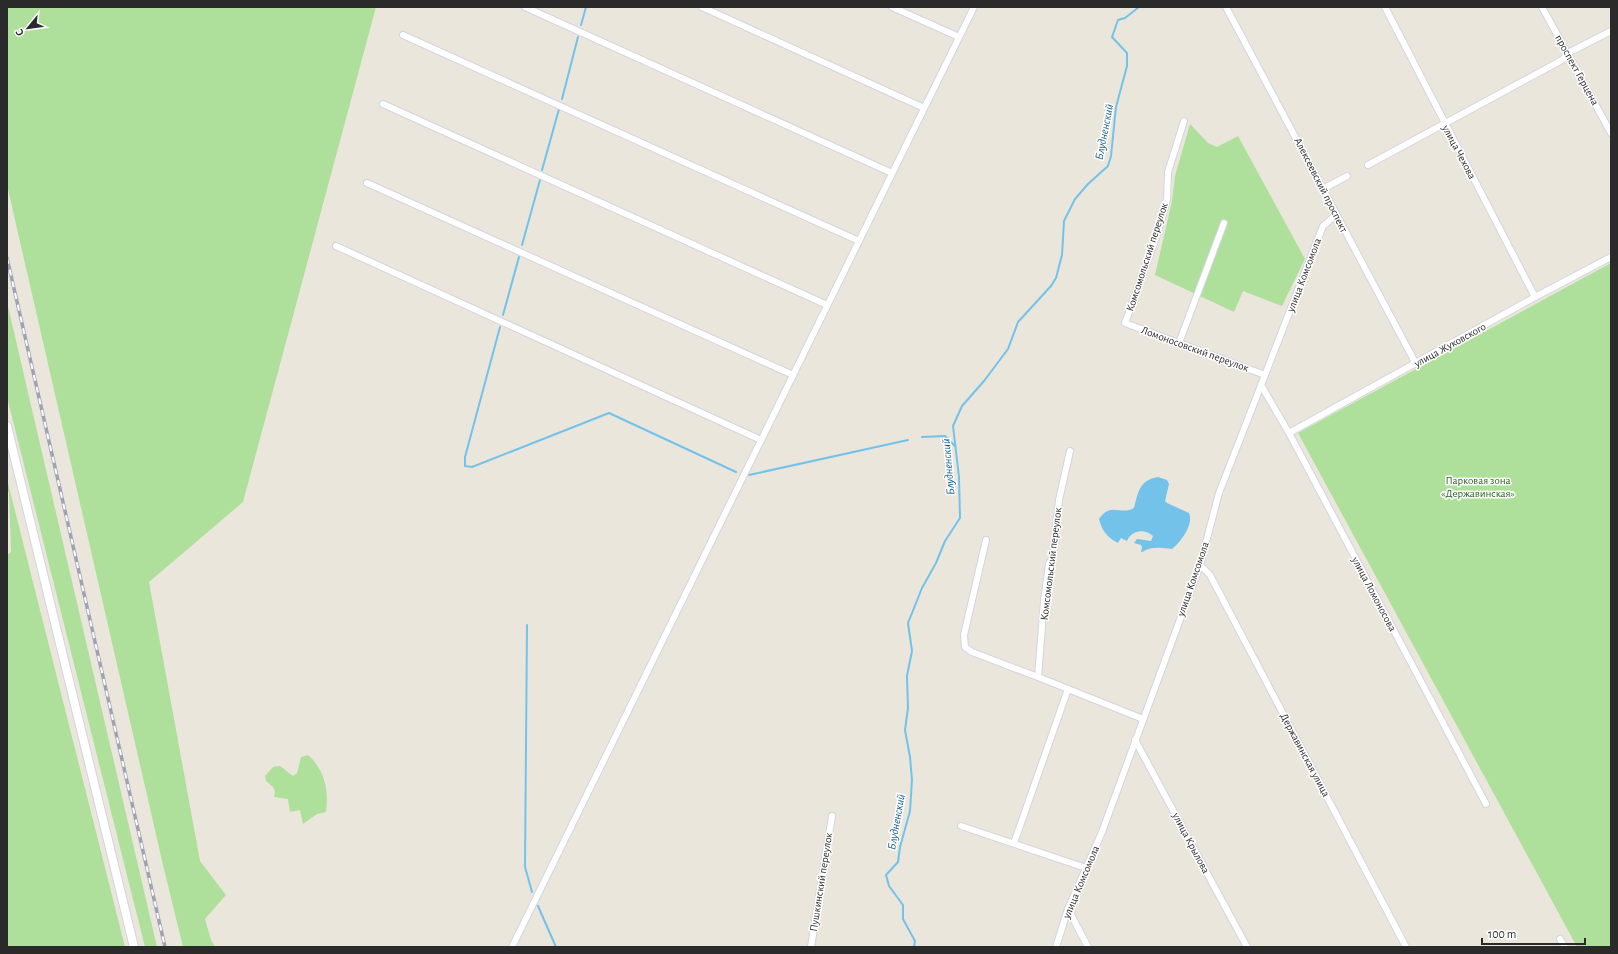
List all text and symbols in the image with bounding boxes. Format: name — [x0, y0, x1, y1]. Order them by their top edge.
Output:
north arrow — [8, 8, 48, 48]
text: С — [13, 27, 26, 38]
street label: проспект Герцена — [1553, 33, 1601, 107]
water label: Блудненский — [1093, 103, 1115, 161]
street label: улица Чехова — [1440, 122, 1478, 181]
street label: Алексеевский проспект — [1292, 136, 1350, 234]
street label: Комсомольский переулок — [1124, 201, 1170, 313]
street label: улица Комсомола — [1285, 237, 1323, 314]
street label: улица Жуковского — [1411, 321, 1488, 370]
street label: Ломоносовский переулок — [1140, 324, 1250, 374]
water label: Блудненский — [940, 438, 956, 496]
park label: Парковая зона «Державинская» — [1441, 475, 1515, 499]
street label: Комсомольский переулок — [1039, 507, 1063, 621]
street label: улица Комсомола — [1175, 540, 1211, 619]
street label: улица Ломоносова — [1349, 554, 1398, 633]
street label: Державинская улица — [1278, 711, 1332, 799]
water label: Блудненский — [885, 793, 907, 851]
street label: улица Крылова — [1170, 810, 1212, 875]
street label: Пушкинский переулок — [808, 832, 834, 932]
street label: улица Комсомола — [1060, 844, 1101, 921]
scale bar — [1482, 920, 1585, 946]
text: 100 m — [1488, 928, 1516, 940]

